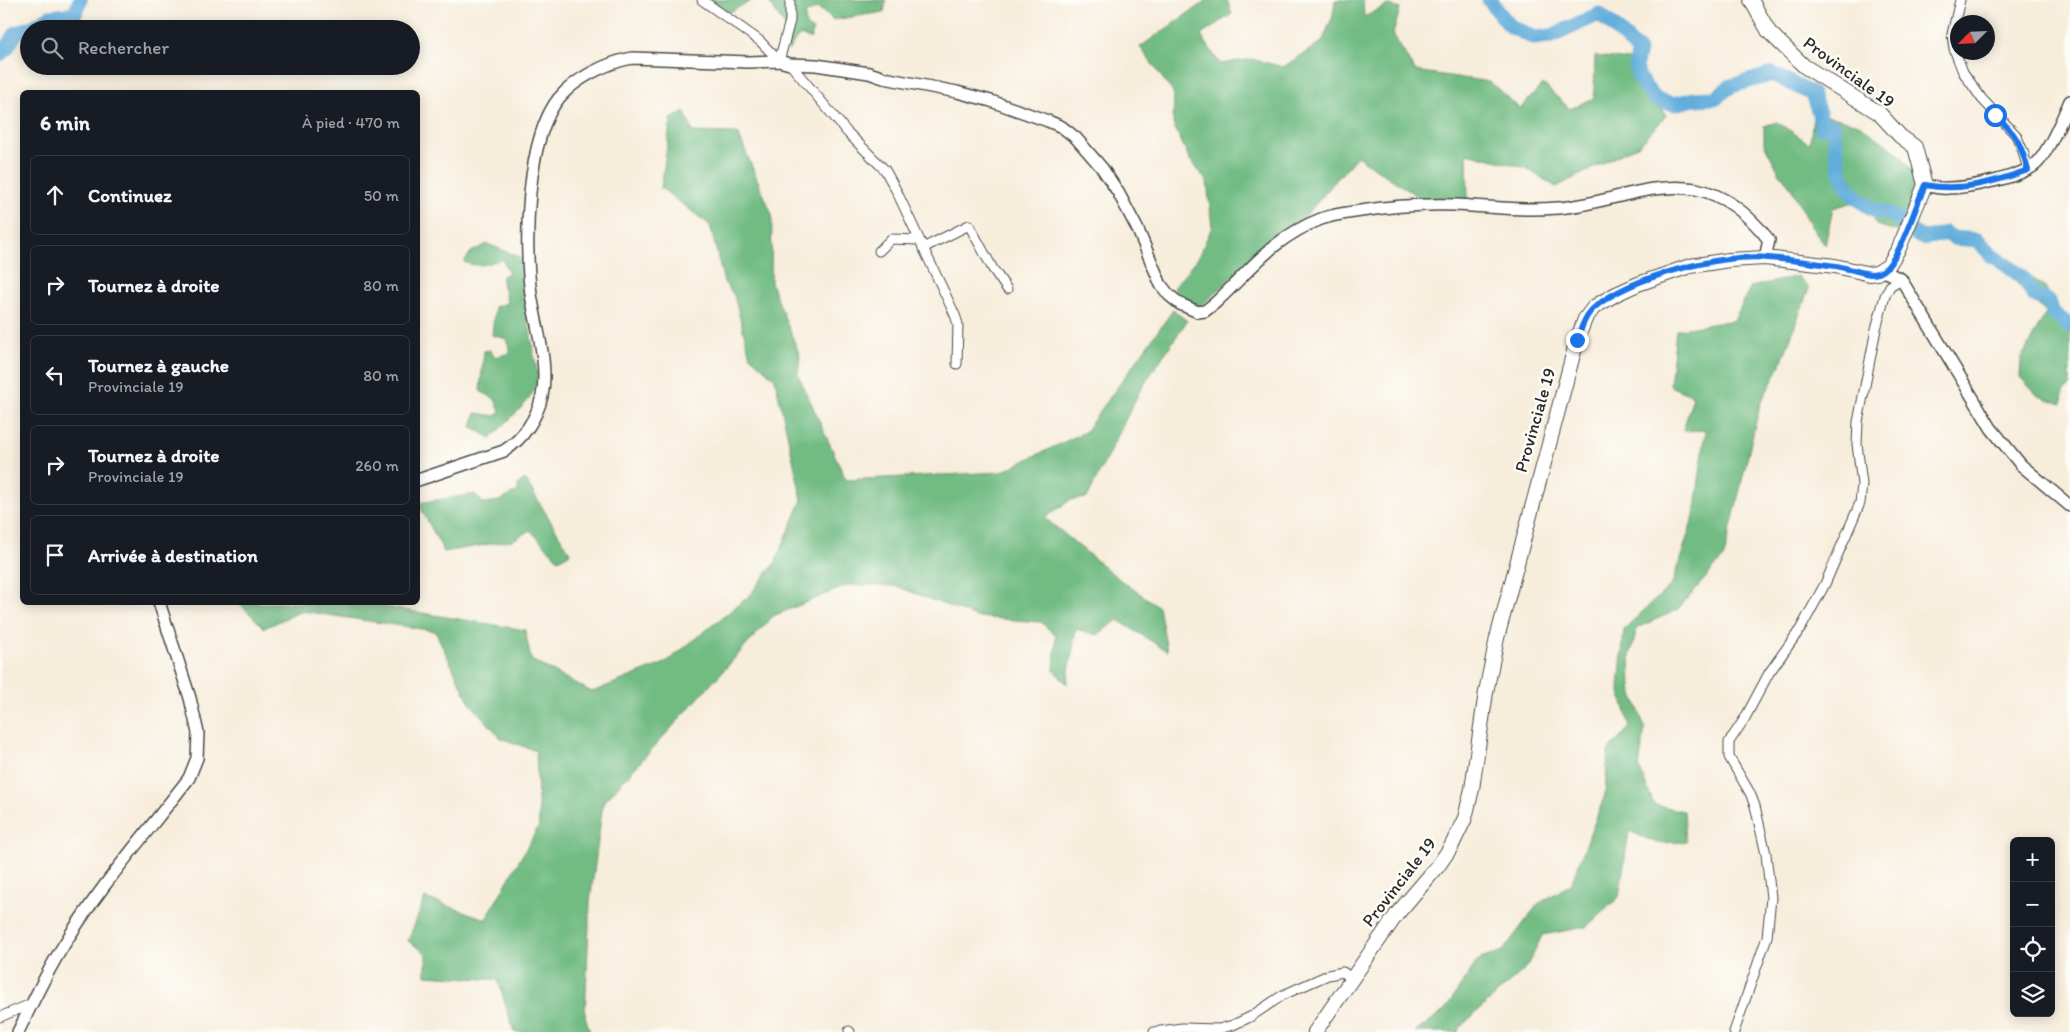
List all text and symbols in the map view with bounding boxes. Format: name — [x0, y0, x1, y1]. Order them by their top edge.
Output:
north arrow — [1950, 15, 1995, 60]
search box — [20, 20, 420, 75]
street label: Provinciale 19 — [1799, 31, 1899, 113]
icon: search — [38, 34, 66, 62]
text: Rechercher — [78, 36, 169, 59]
route start — [1984, 104, 2007, 127]
text: 6 min — [40, 110, 90, 135]
text: À pied · 470 m — [302, 113, 400, 132]
icon: ahead — [41, 181, 69, 209]
text: Continuez — [88, 184, 172, 207]
text: 50 m — [364, 186, 399, 205]
icon: right — [41, 271, 69, 299]
text: Tournez à droite — [88, 274, 220, 297]
text: 80 m — [363, 276, 399, 295]
route end — [1566, 329, 1589, 352]
text: Tournez à gauche — [88, 354, 229, 377]
icon: left — [41, 361, 69, 389]
street label: Provinciale 19 — [1510, 365, 1560, 475]
text: 80 m — [363, 366, 399, 385]
text: Provinciale 19 — [88, 377, 184, 396]
text: Tournez à droite — [88, 444, 220, 467]
icon: right — [41, 451, 69, 479]
text: 260 m — [355, 456, 399, 475]
text: Provinciale 19 — [88, 467, 184, 486]
icon: arrive — [41, 541, 69, 569]
text: Arrivée à destination — [88, 544, 258, 567]
street label: Provinciale 19 — [1357, 833, 1441, 931]
map controls — [2010, 837, 2055, 1017]
button: + — [2010, 837, 2055, 882]
button: − — [2010, 882, 2055, 927]
button: locate — [2010, 927, 2055, 972]
button: layers — [2010, 972, 2055, 1017]

